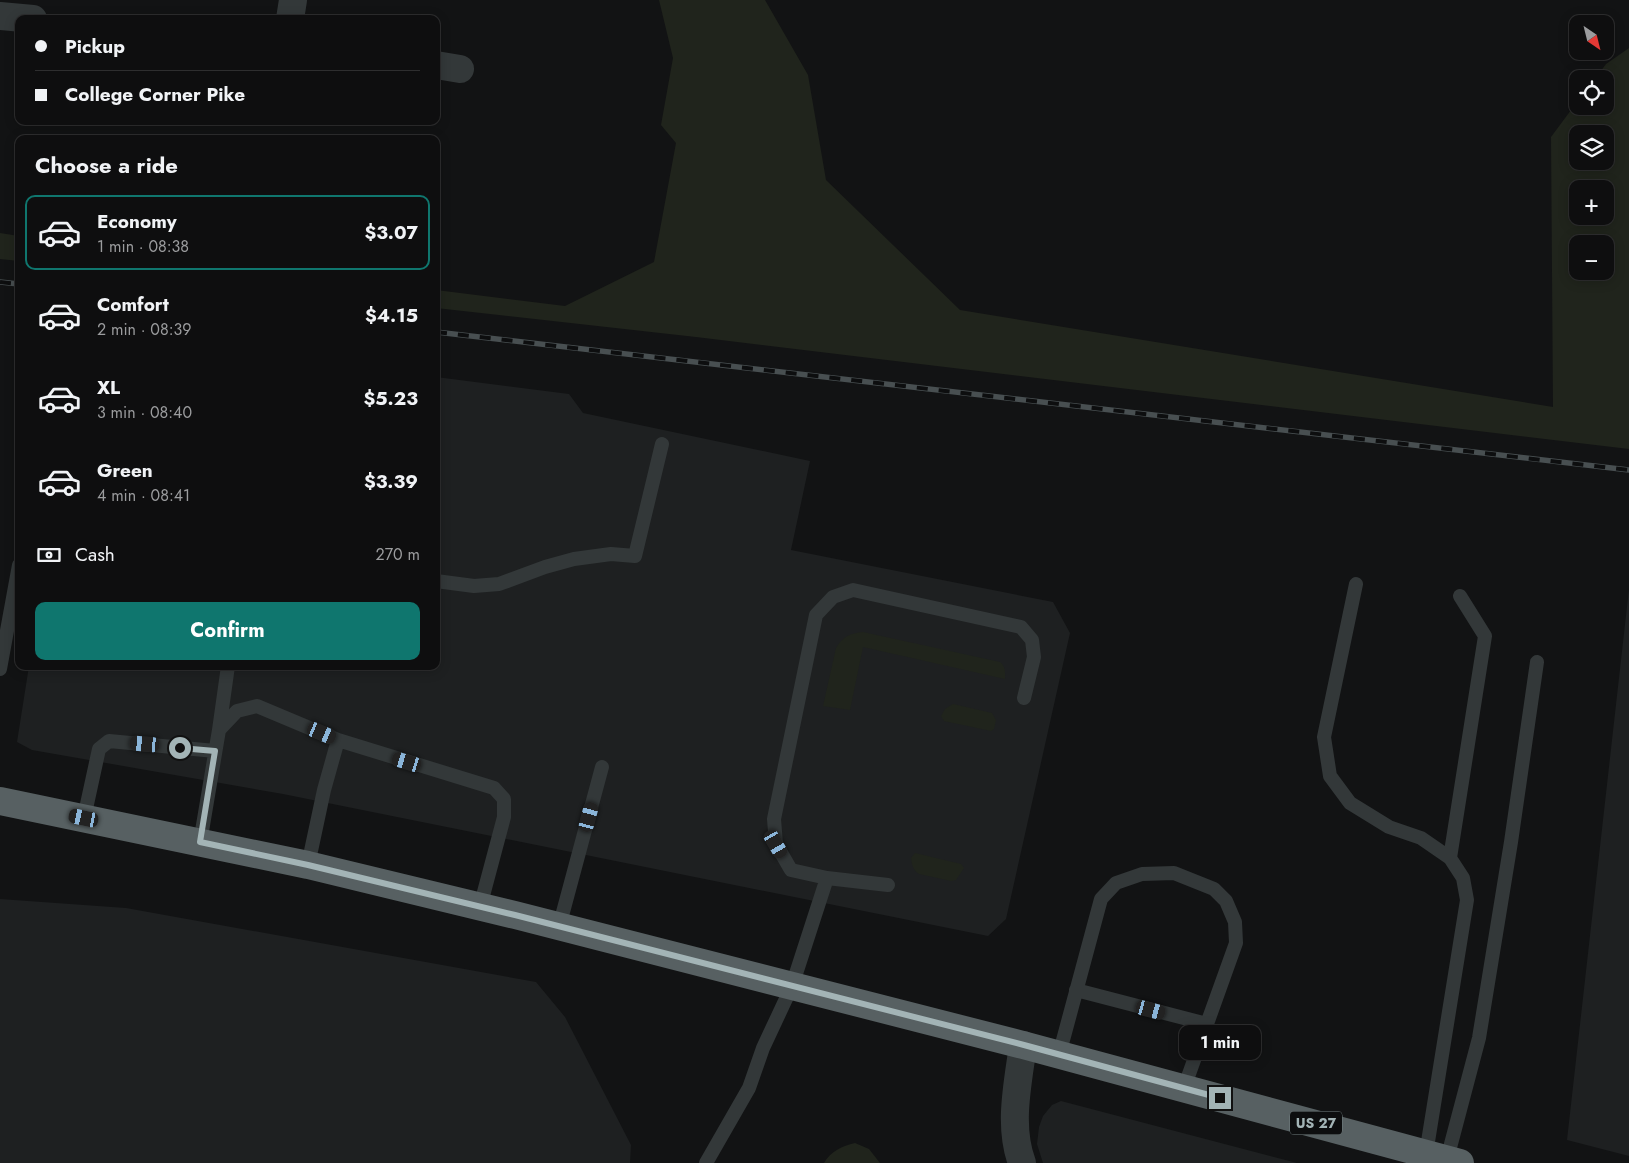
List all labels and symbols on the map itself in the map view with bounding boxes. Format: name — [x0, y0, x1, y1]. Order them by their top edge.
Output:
north arrow — [1569, 15, 1614, 60]
car — [305, 720, 338, 746]
car — [129, 735, 160, 753]
route start — [169, 737, 191, 759]
car — [390, 750, 423, 774]
car — [577, 801, 600, 833]
car — [67, 808, 100, 828]
car — [762, 827, 789, 861]
car — [1134, 999, 1167, 1021]
callout: 1 min — [1179, 1026, 1261, 1060]
route end — [1209, 1087, 1231, 1109]
road number: US 27 — [1290, 1112, 1342, 1134]

